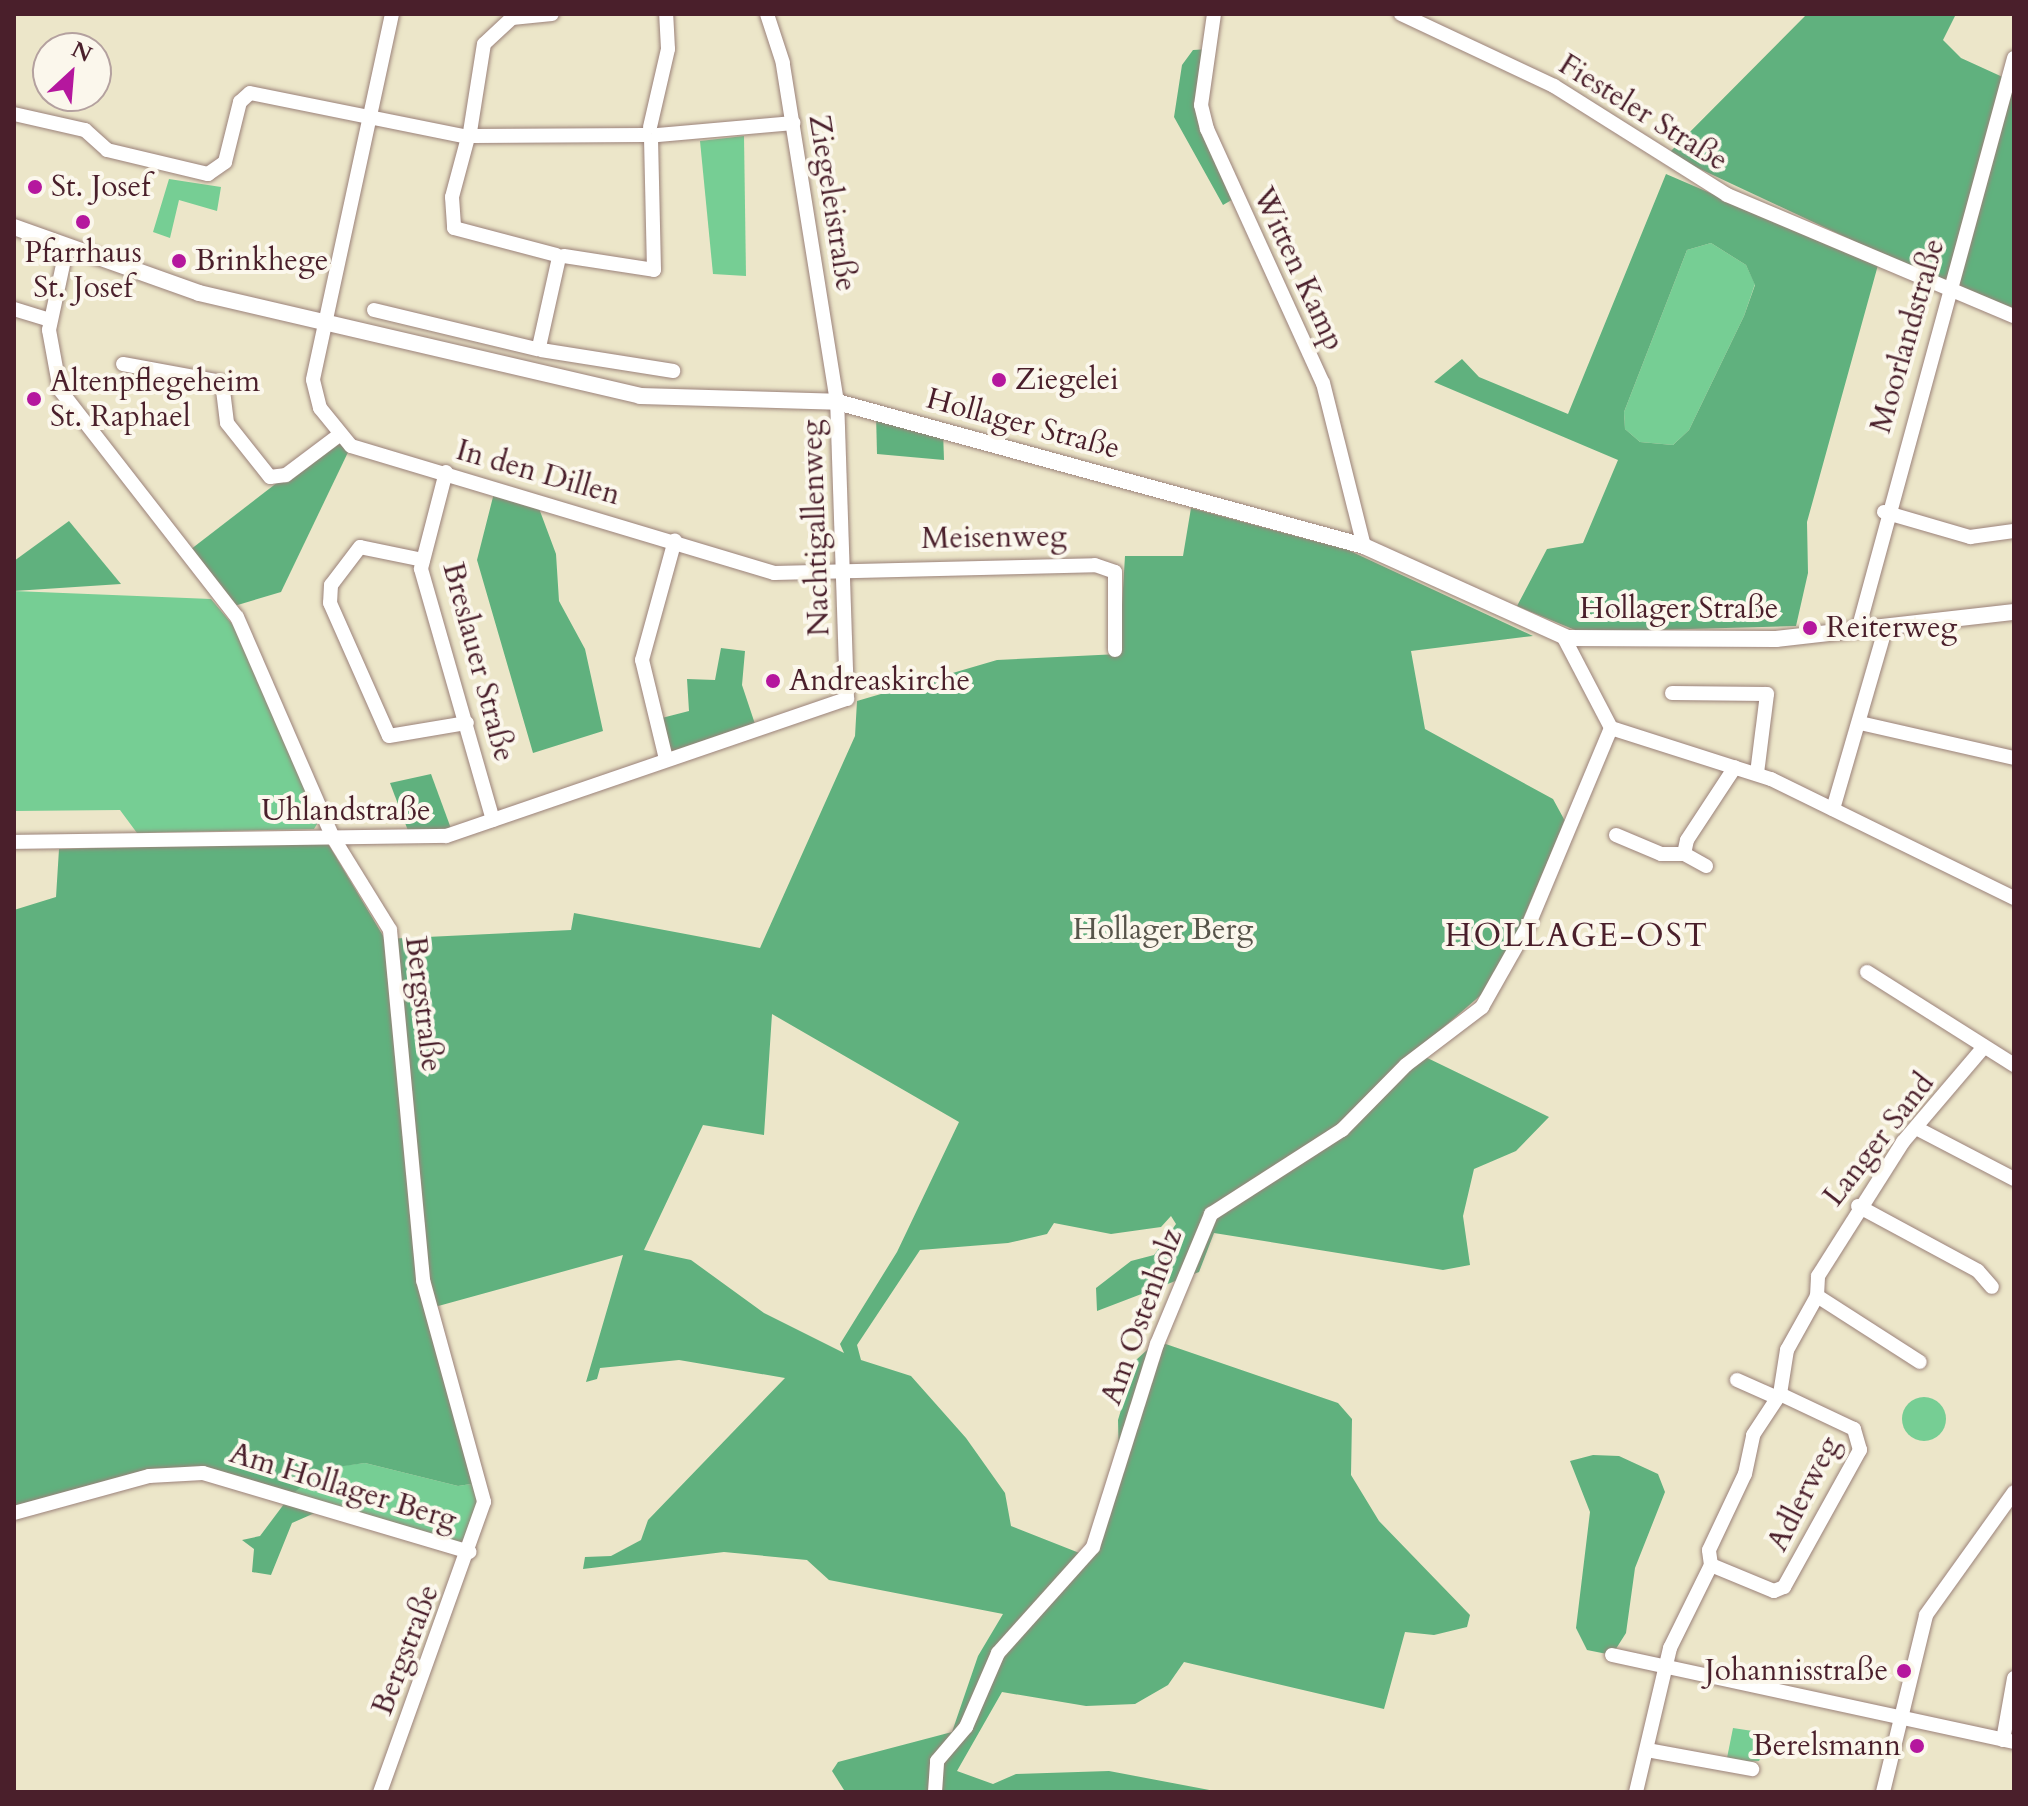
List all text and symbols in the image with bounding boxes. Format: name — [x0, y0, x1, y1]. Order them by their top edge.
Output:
north arrow — [32, 32, 112, 112]
text: N — [66, 35, 97, 70]
street label: Fiesteler Straße — [1552, 47, 1734, 179]
street label: Ziegeleistraße — [800, 112, 864, 294]
place label: St. Josef — [51, 169, 150, 205]
marker: St. Josef — [26, 178, 44, 196]
street label: Witten Kamp — [1245, 182, 1351, 356]
marker: Pfarrhaus St. Josef — [74, 213, 92, 231]
place label: Pfarrhaus St. Josef — [24, 235, 142, 306]
street label: Moorlandstraße — [1863, 235, 1953, 437]
place label: Brinkhege — [195, 243, 328, 279]
marker: Brinkhege — [170, 252, 188, 270]
place label: Ziegelei — [1015, 362, 1119, 398]
place label: Altenpflegeheim St. Raphael — [50, 364, 260, 434]
marker: Ziegelei — [990, 371, 1008, 389]
street label: Hollager Straße — [922, 381, 1124, 467]
marker: Altenpflegeheim St. Raphael — [25, 390, 43, 408]
street label: Nachtigallenweg — [794, 419, 838, 637]
street label: In den Dillen — [452, 432, 624, 514]
street label: Meisenweg — [921, 519, 1067, 557]
street label: Breslauer Straße — [434, 559, 522, 765]
street label: Hollager Straße — [1580, 591, 1778, 627]
place label: Reiterweg — [1826, 610, 1957, 646]
marker: Reiterweg — [1801, 619, 1819, 637]
place label: Andreaskirche — [789, 663, 970, 699]
marker: Andreaskirche — [764, 672, 782, 690]
street label: Uhlandstraße — [261, 793, 431, 829]
park label: Hollager Berg — [1073, 912, 1253, 948]
district label: HOLLAGE-OST — [1445, 917, 1709, 955]
street label: Bergstraße — [397, 934, 449, 1074]
street label: Langer Sand — [1816, 1066, 1942, 1214]
street label: Am Ostenholz — [1094, 1224, 1190, 1410]
street label: Adlerweg — [1760, 1431, 1848, 1557]
street label: Am Hollager Berg — [225, 1435, 461, 1539]
street label: Bergstraße — [365, 1580, 447, 1720]
place label: Johannisstraße — [1705, 1653, 1888, 1689]
marker: Johannisstraße — [1895, 1662, 1913, 1680]
place label: Berelsmann — [1752, 1728, 1901, 1764]
marker: Berelsmann — [1908, 1737, 1926, 1755]

